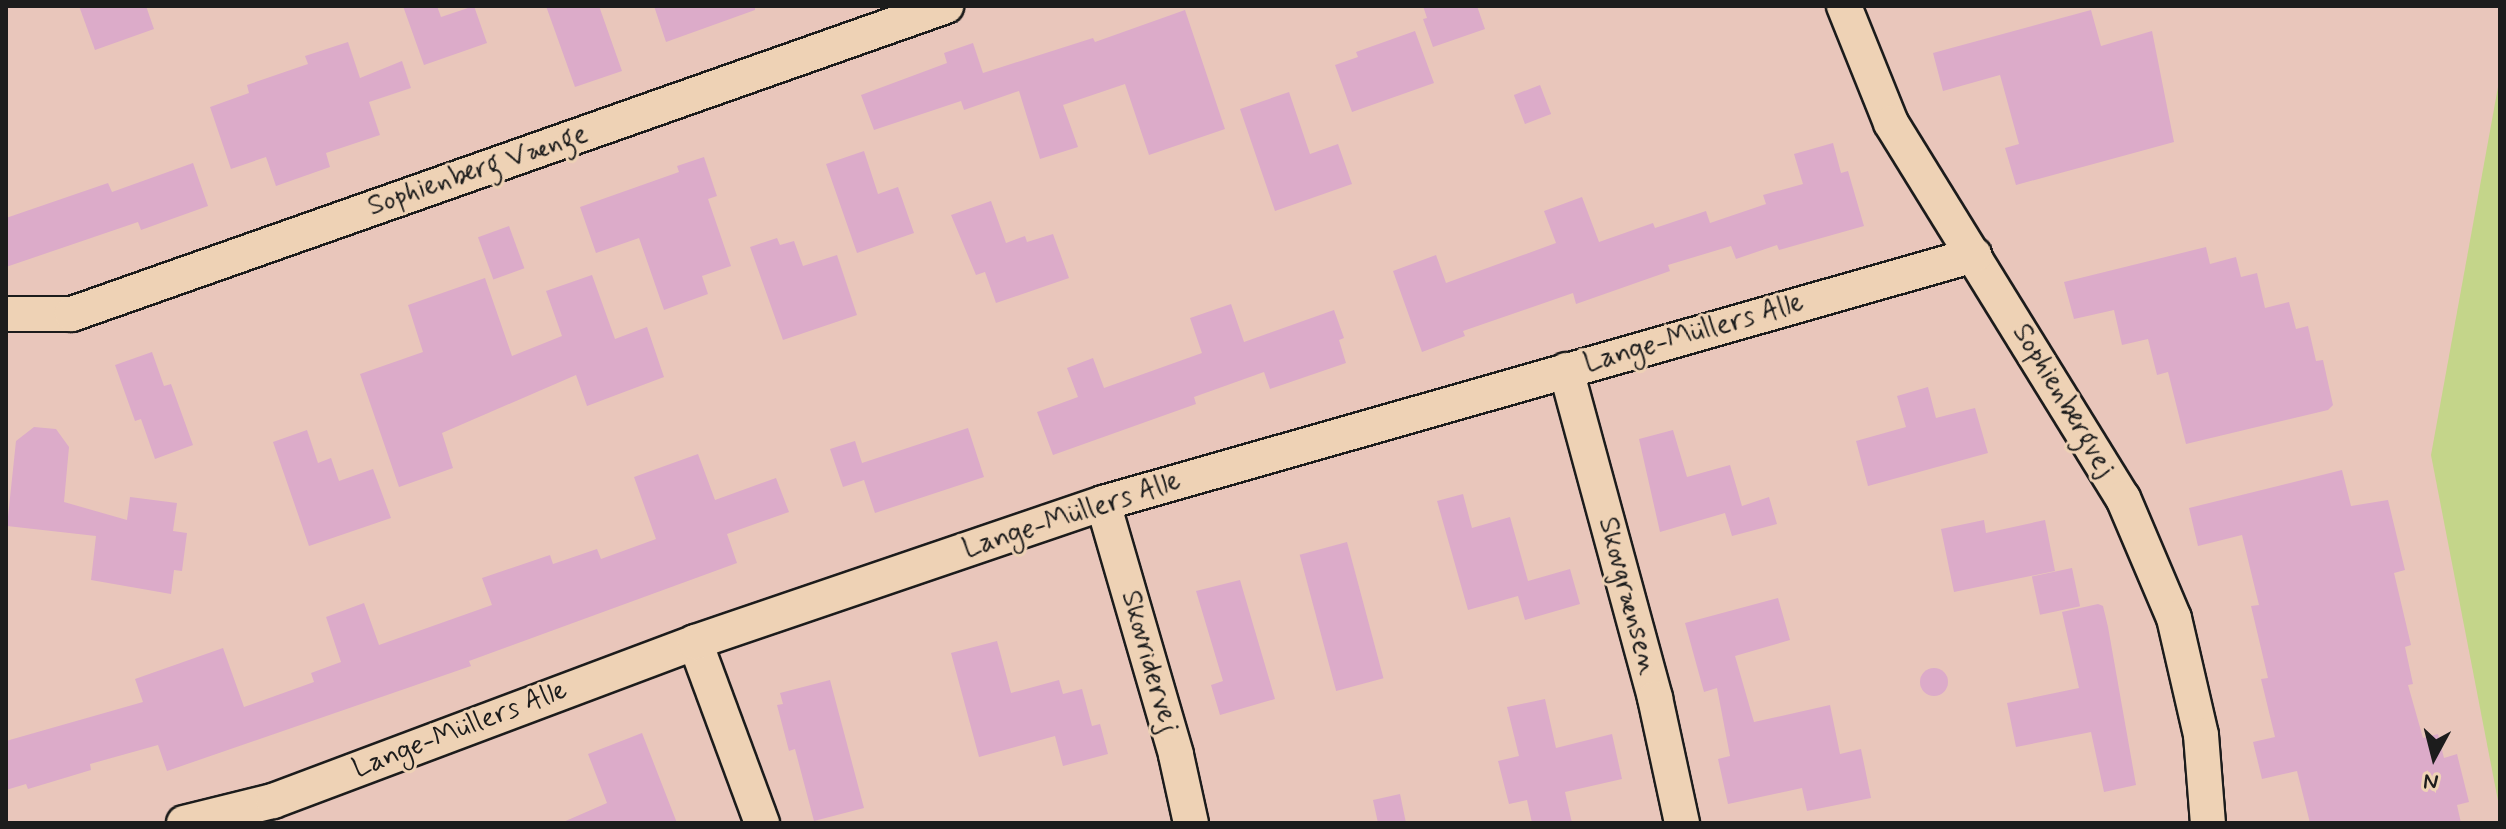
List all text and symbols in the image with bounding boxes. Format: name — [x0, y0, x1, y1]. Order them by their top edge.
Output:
street label: Sophienberg Vænge — [365, 118, 591, 224]
street label: Lange-Müllers Alle — [1579, 286, 1809, 382]
street label: Sophienbergvej — [2004, 318, 2122, 484]
street label: Lange-Müllers Alle — [958, 465, 1186, 567]
street label: Skovgrænsen — [1590, 514, 1664, 678]
street label: Skovridervej — [1113, 587, 1185, 737]
street label: Lange-Müllers Alle — [347, 673, 573, 787]
north arrow — [2394, 717, 2474, 797]
text: N — [2422, 766, 2440, 796]

